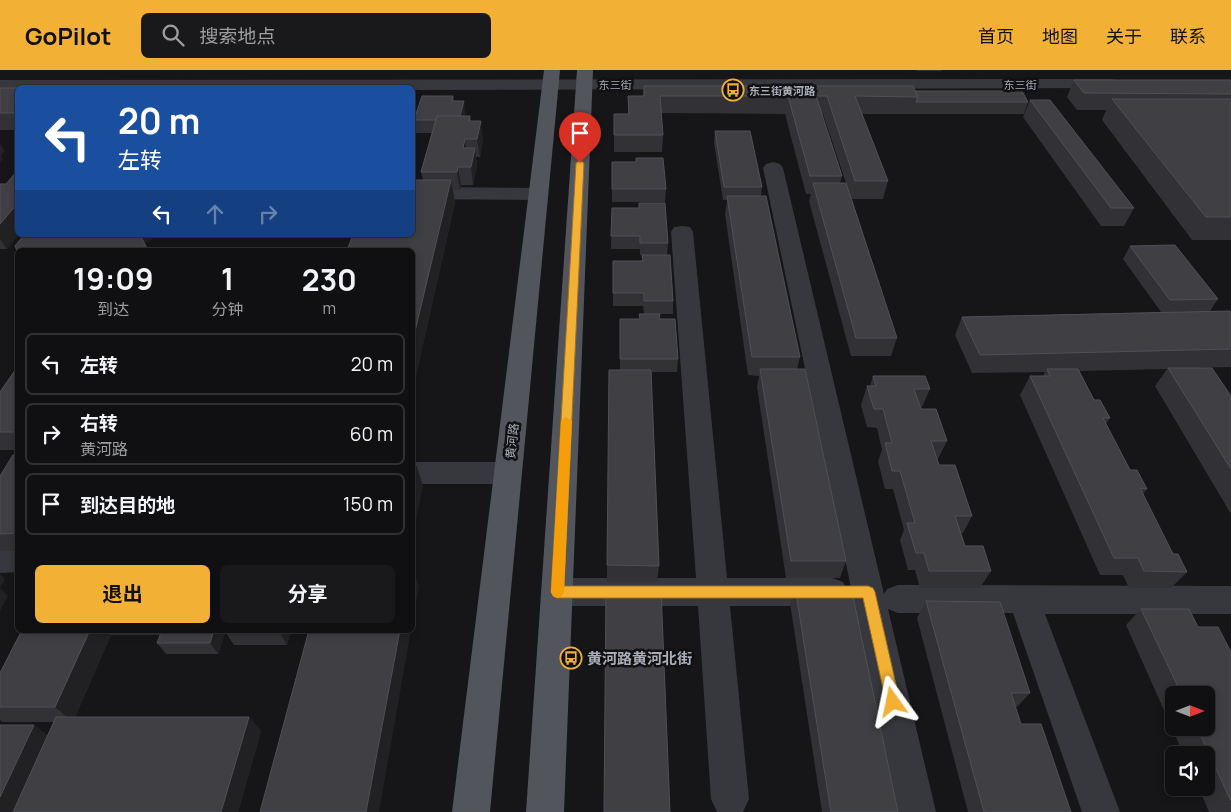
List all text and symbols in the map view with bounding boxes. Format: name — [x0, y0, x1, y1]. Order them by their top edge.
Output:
search box — [141, 13, 491, 58]
text: GoPilot — [25, 19, 111, 52]
icon: search — [159, 21, 187, 49]
text: 搜索地点 — [199, 23, 275, 49]
text: 首页 — [978, 24, 1014, 48]
text: 地图 — [1042, 24, 1078, 48]
text: 关于 — [1106, 24, 1142, 48]
text: 联系 — [1170, 24, 1206, 48]
street label: 东三街 — [599, 77, 632, 92]
street label: 东三街 — [1004, 77, 1037, 92]
bus stop icon: 东三街黄河路 — [721, 78, 745, 102]
place label: 东三街黄河路 — [749, 83, 816, 98]
text: 20 m — [118, 97, 200, 145]
icon: left — [35, 105, 100, 170]
pin — [559, 112, 601, 163]
icon: arrive — [566, 119, 594, 147]
text: 左转 — [118, 145, 162, 175]
icon: left — [148, 200, 176, 228]
icon: ahead — [201, 200, 229, 228]
icon: right — [254, 200, 282, 228]
text: 19:09 — [73, 258, 154, 299]
text: 1 — [221, 258, 234, 299]
text: 230 — [302, 259, 357, 300]
text: m — [323, 297, 336, 319]
text: 到达 — [97, 298, 129, 320]
text: 分钟 — [212, 298, 244, 320]
icon: left — [37, 350, 65, 378]
text: 20 m — [351, 351, 393, 377]
text: 左转 — [80, 352, 118, 378]
text: 右转 — [80, 410, 118, 436]
icon: right — [37, 420, 65, 448]
text: 60 m — [350, 421, 393, 447]
street label: 黄河路 — [502, 422, 522, 460]
text: 黄河路 — [80, 438, 128, 460]
icon: arrive — [37, 490, 65, 518]
text: 150 m — [343, 491, 393, 517]
text: 到达目的地 — [80, 492, 175, 518]
button: 退出 — [35, 565, 210, 623]
button: 分享 — [220, 565, 395, 623]
bus stop icon: 黄河路黄河北街 — [559, 646, 583, 670]
place label: 黄河路黄河北街 — [587, 648, 692, 669]
position arrow — [866, 675, 918, 727]
north arrow — [1165, 686, 1215, 736]
map controls — [1165, 686, 1215, 796]
button: sound — [1165, 746, 1215, 796]

